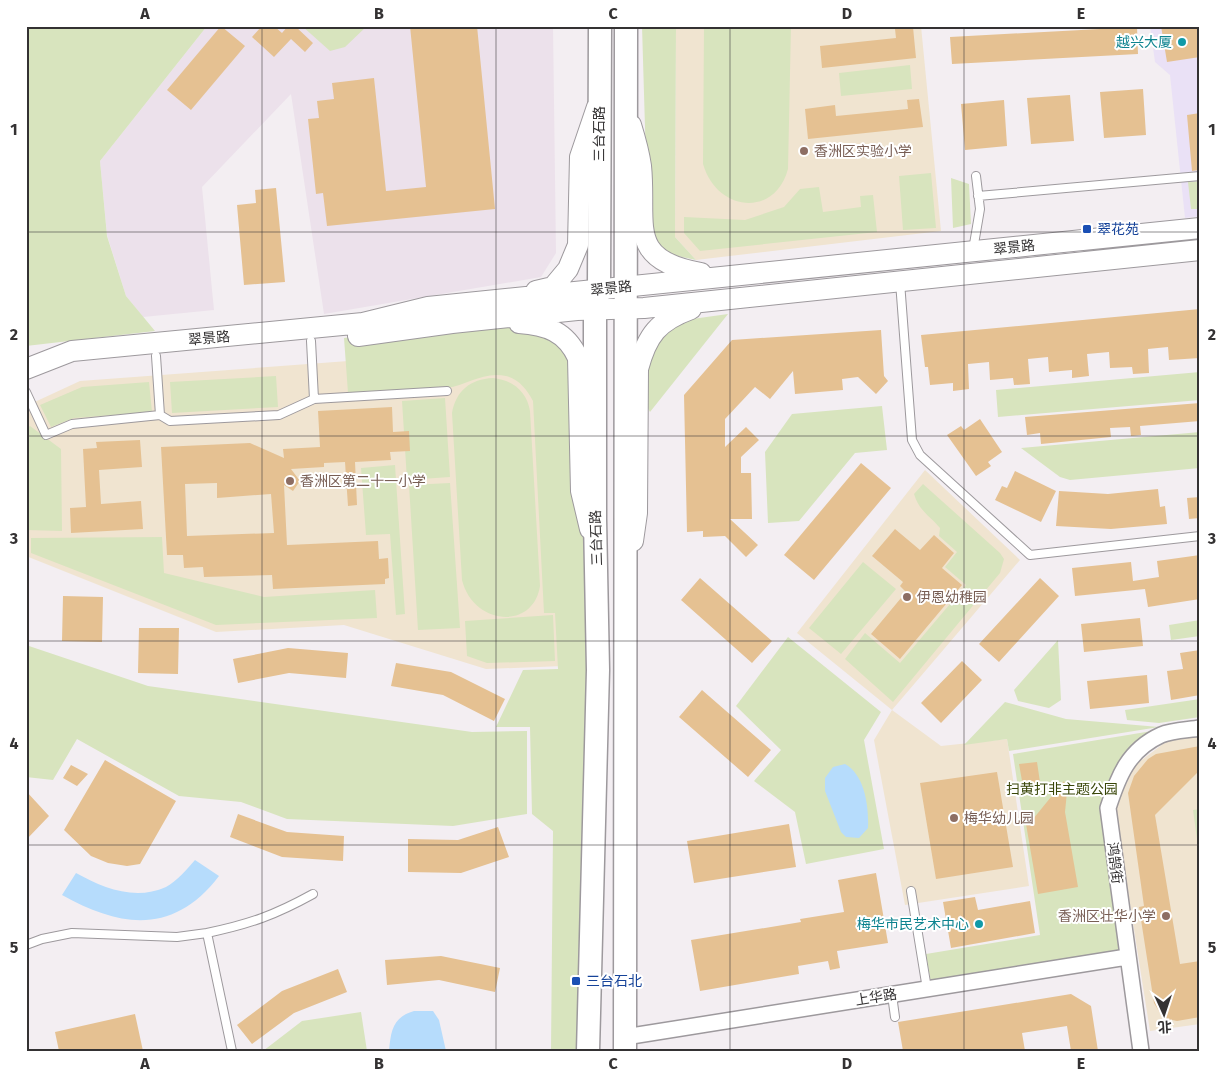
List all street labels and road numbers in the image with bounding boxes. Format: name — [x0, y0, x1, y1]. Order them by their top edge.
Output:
street label: 三台石路 — [591, 106, 608, 162]
street label: 翠景路 — [992, 237, 1036, 258]
street label: 翠景路 — [589, 278, 633, 299]
street label: 翠景路 — [187, 328, 231, 349]
street label: 三台石路 — [587, 510, 606, 566]
street label: 鸿鹄街 — [1104, 841, 1125, 885]
street label: 上华路 — [854, 986, 898, 1009]

